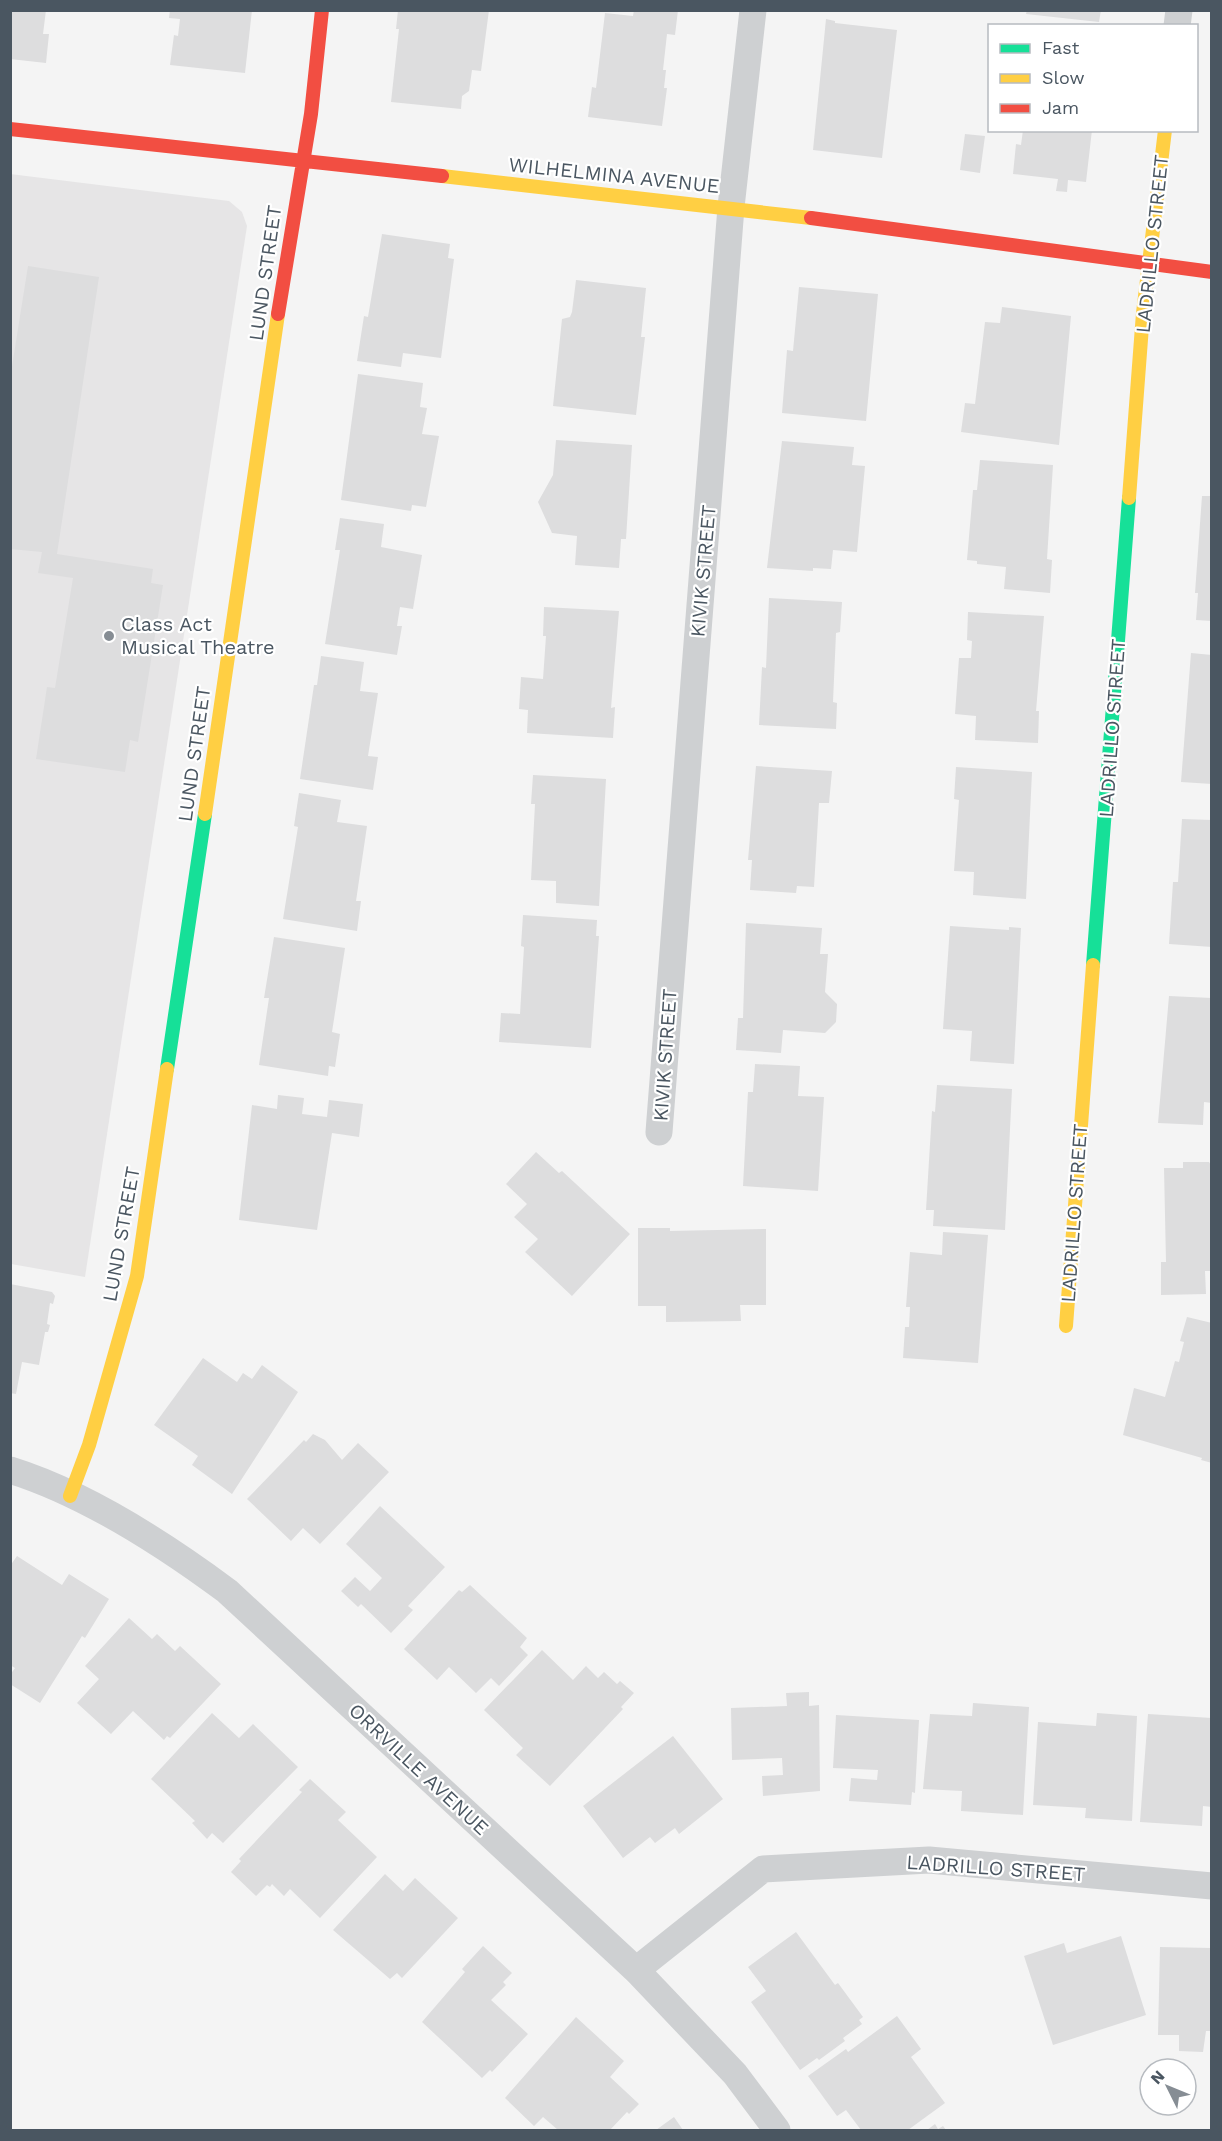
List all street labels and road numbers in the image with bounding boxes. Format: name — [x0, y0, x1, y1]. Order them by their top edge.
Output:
street label: WILHELMINA AVENUE — [507, 152, 721, 198]
street label: LADRILLO STREET — [1131, 154, 1173, 334]
street label: LUND STREET — [244, 204, 286, 342]
street label: KIVIK STREET — [685, 504, 721, 638]
street label: LADRILLO STREET — [1094, 638, 1130, 818]
street label: LUND STREET — [173, 685, 215, 823]
street label: KIVIK STREET — [648, 988, 682, 1122]
street label: LADRILLO STREET — [1056, 1123, 1092, 1303]
street label: LUND STREET — [97, 1164, 145, 1304]
street label: ORRVILLE AVENUE — [344, 1698, 494, 1840]
street label: LADRILLO STREET — [906, 1850, 1086, 1886]

